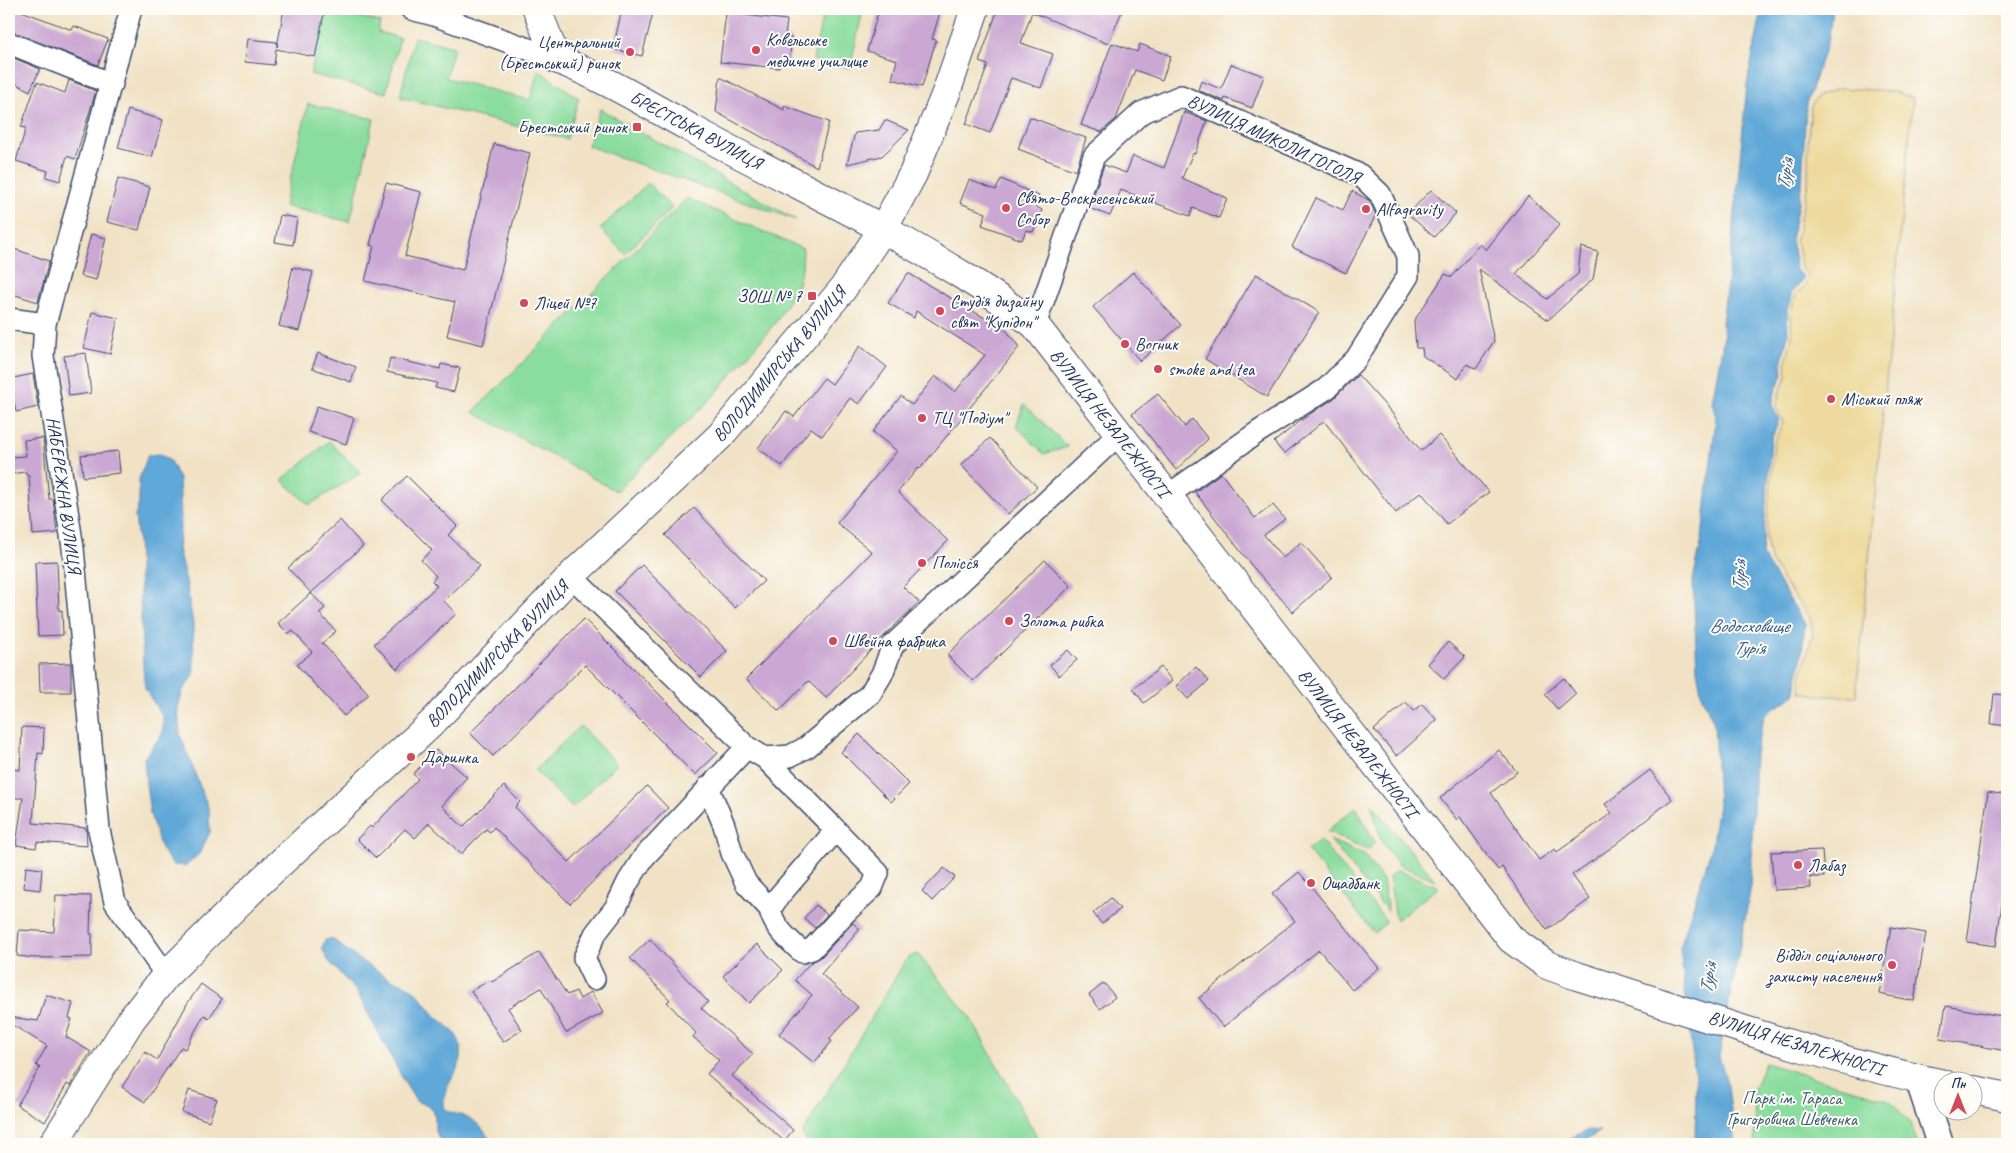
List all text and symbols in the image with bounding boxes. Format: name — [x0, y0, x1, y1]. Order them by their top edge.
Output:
place label: Ковельське медичне училище — [766, 29, 868, 72]
place label: Центральний (Брестський) ринок — [499, 31, 621, 74]
marker: Ковельське медичне училище — [750, 44, 762, 56]
marker: Центральний (Брестський) ринок — [624, 46, 636, 58]
street label: БРЕСТСЬКА ВУЛИЦЯ — [627, 86, 768, 175]
street label: ВУЛИЦЯ МИКОЛИ ГОГОЛЯ — [1184, 89, 1366, 190]
place label: Брестський ринок — [518, 116, 628, 138]
marker: Брестський ринок — [631, 121, 643, 133]
water label: Турія — [1771, 155, 1799, 191]
place label: Свято-Воскресенський Собор — [1016, 187, 1155, 230]
place label: Alfagravity — [1376, 198, 1445, 220]
marker: Свято-Воскресенський Собор — [1000, 202, 1012, 214]
marker: Alfagravity — [1360, 203, 1372, 215]
street label: ВОЛОДИМИРСЬКА ВУЛИЦЯ — [708, 280, 852, 446]
place label: ЗОШ № 7 — [737, 285, 803, 307]
marker: ЗОШ № 7 — [806, 290, 818, 302]
place label: Студія дизайну свят "Купідон" — [950, 290, 1044, 333]
place label: Ліцей №7 — [534, 292, 597, 314]
marker: Ліцей №7 — [518, 297, 530, 309]
marker: Студія дизайну свят "Купідон" — [934, 305, 946, 317]
place label: Вогник — [1135, 333, 1179, 355]
marker: Вогник — [1119, 338, 1131, 350]
street label: ВУЛИЦЯ НЕЗАЛЕЖНОСТІ — [1045, 345, 1177, 504]
place label: smoke and tea — [1168, 358, 1256, 380]
marker: smoke and tea — [1152, 363, 1164, 375]
place label: Міський пляж — [1841, 388, 1924, 410]
marker: Міський пляж — [1825, 393, 1837, 405]
place label: ТЦ "Подіум" — [932, 407, 1011, 429]
marker: ТЦ "Подіум" — [916, 412, 928, 424]
street label: НАБЕРЕЖНА ВУЛИЦЯ — [42, 415, 86, 578]
place label: Полісся — [932, 552, 979, 574]
marker: Полісся — [916, 557, 928, 569]
water label: Турія — [1726, 558, 1752, 592]
street label: ВОЛОДИМИРСЬКА ВУЛИЦЯ — [421, 574, 575, 732]
place label: Золота рибка — [1019, 610, 1105, 632]
water label: Водосховище Турія — [1709, 614, 1791, 660]
marker: Золота рибка — [1003, 615, 1015, 627]
place label: Швейна фабрика — [843, 630, 946, 652]
marker: Швейна фабрика — [827, 635, 839, 647]
street label: ВУЛИЦЯ НЕЗАЛЕЖНОСТІ — [1293, 665, 1425, 824]
place label: Даринка — [421, 746, 479, 768]
marker: Даринка — [405, 751, 417, 763]
place label: Лабаз — [1808, 854, 1847, 877]
marker: Лабаз — [1792, 859, 1804, 871]
place label: Ощадбанк — [1321, 872, 1381, 894]
marker: Ощадбанк — [1305, 877, 1317, 889]
place label: Відділ соціального захисту населення — [1766, 944, 1884, 988]
water label: Турія — [1694, 959, 1723, 995]
marker: Відділ соціального захисту населення — [1886, 959, 1898, 971]
street label: ВУЛИЦЯ НЕЗАЛЕЖНОСТІ — [1706, 1006, 1890, 1081]
north arrow — [1934, 1070, 1984, 1120]
text: Пн — [1951, 1075, 1966, 1092]
park label: Парк ім. Тараса Григоровича Шевченка — [1727, 1087, 1859, 1130]

